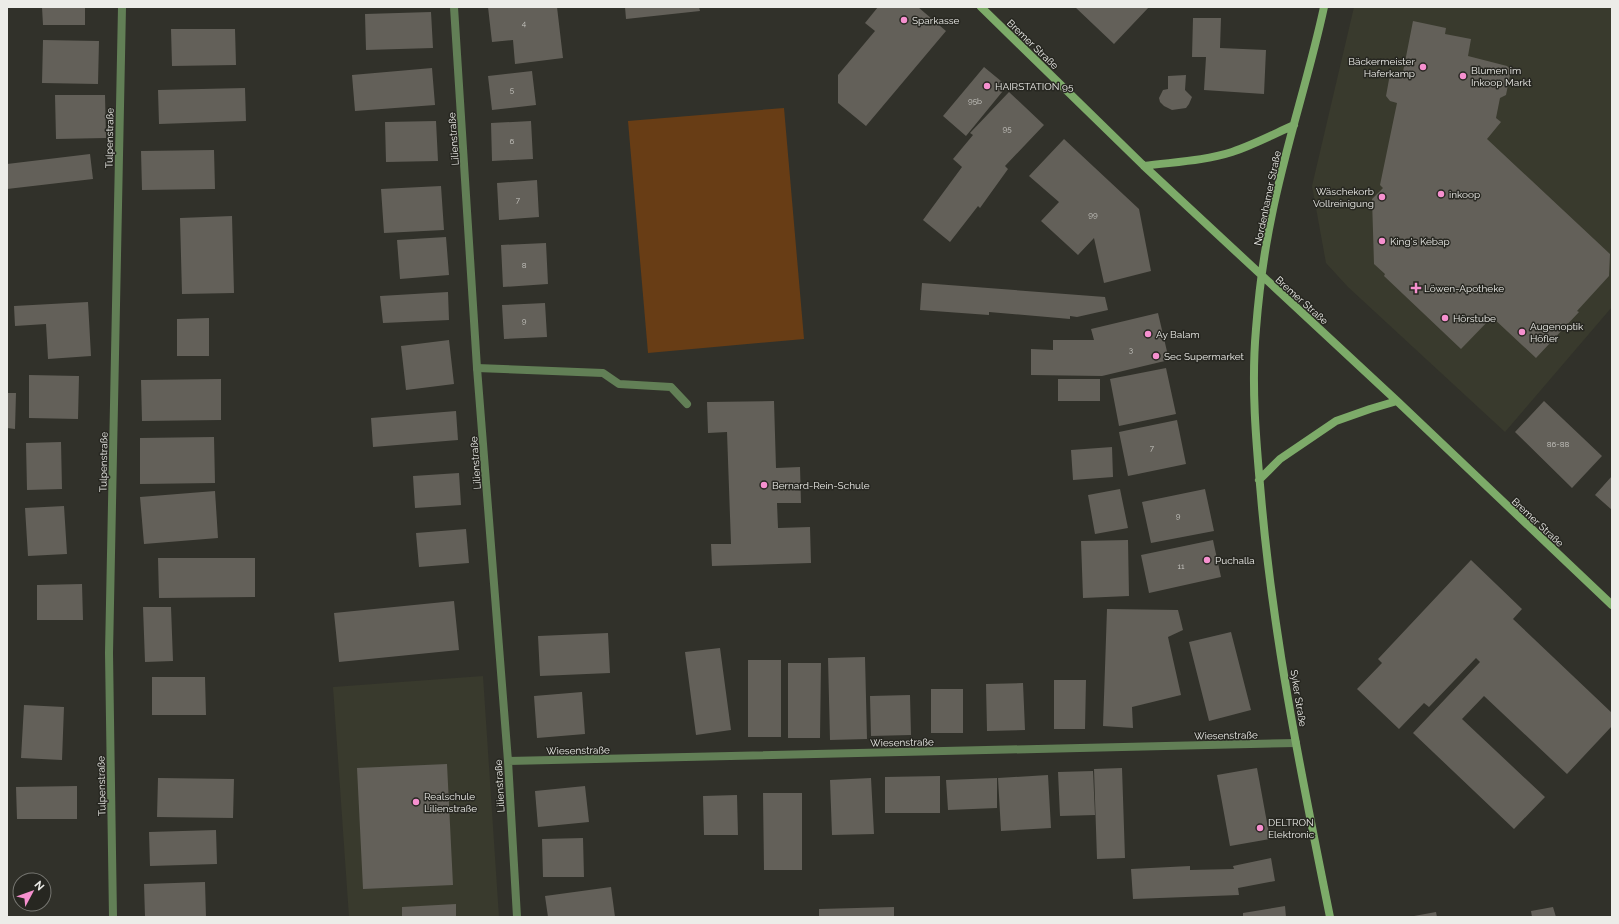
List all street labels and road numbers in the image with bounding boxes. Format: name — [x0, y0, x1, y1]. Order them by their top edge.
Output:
street label: Bremer Straße — [1005, 17, 1060, 71]
street label: Tulpenstraße — [103, 108, 116, 168]
street label: Lilienstraße — [446, 112, 461, 166]
street label: Nordenhamer Straße — [1252, 150, 1283, 247]
street label: Bremer Straße — [1273, 274, 1330, 327]
street label: Tulpenstraße — [97, 432, 110, 492]
street label: Lilienstraße — [468, 436, 483, 490]
street label: Bremer Straße — [1510, 496, 1566, 549]
street label: Syker Straße — [1289, 669, 1308, 728]
street label: Wiesenstraße — [1194, 729, 1258, 742]
street label: Wiesenstraße — [870, 736, 934, 749]
street label: Wiesenstraße — [546, 744, 610, 757]
street label: Tulpenstraße — [95, 756, 108, 816]
street label: Lilienstraße — [493, 759, 506, 813]

